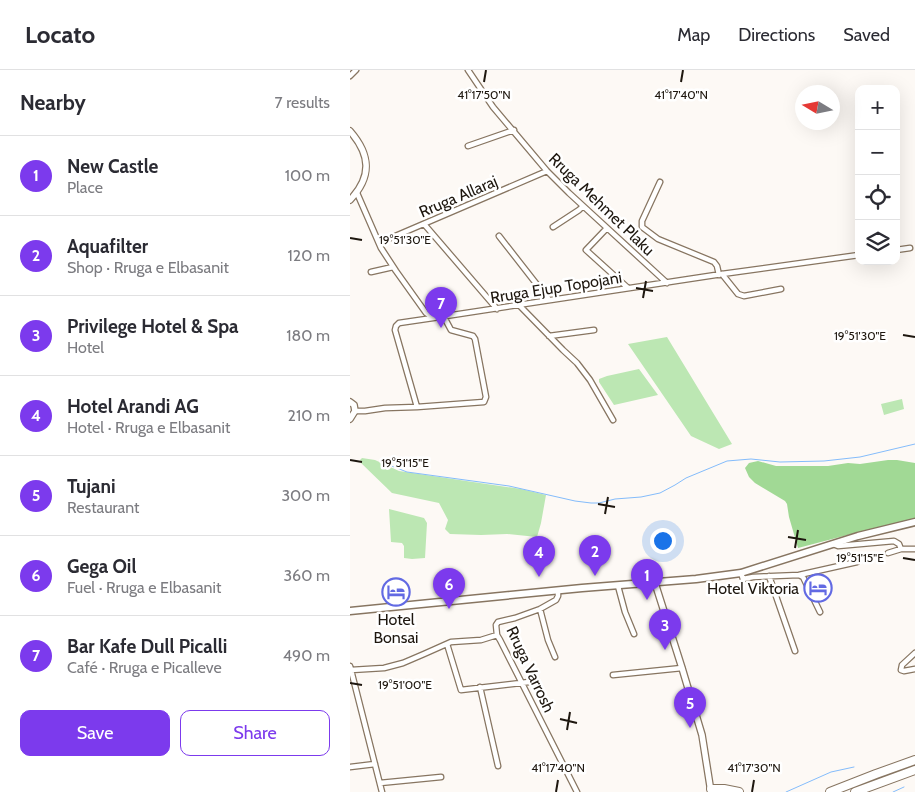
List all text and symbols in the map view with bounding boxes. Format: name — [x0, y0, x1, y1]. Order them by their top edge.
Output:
text: Locato — [25, 20, 95, 49]
text: Map — [677, 24, 710, 46]
text: Directions — [738, 24, 815, 46]
text: Saved — [843, 24, 890, 46]
north arrow — [795, 85, 840, 130]
map controls — [855, 85, 900, 265]
button: + — [855, 85, 900, 130]
text: 41°17'50"N — [457, 87, 511, 102]
text: 41°17'40"N — [654, 87, 708, 102]
text: Nearby — [20, 90, 86, 115]
text: 7 results — [275, 93, 330, 112]
button: − — [855, 130, 900, 175]
street label: Rruga Mehmet Plaku — [545, 149, 658, 260]
text: New Castle — [67, 155, 158, 178]
text: 1 — [33, 166, 39, 185]
text: 100 m — [285, 166, 330, 185]
street label: Rruga Allaraj — [416, 171, 500, 221]
button: locate — [855, 175, 900, 220]
text: Place — [67, 178, 103, 197]
button: layers — [855, 220, 900, 265]
text: 19°51'30"E — [379, 232, 431, 247]
text: Aquafilter — [67, 235, 148, 258]
text: 2 — [32, 246, 40, 265]
text: 120 m — [288, 246, 330, 265]
text: Shop · Rruga e Elbasanit — [67, 258, 229, 277]
street label: Rruga Ejup Topojani — [489, 268, 623, 307]
pin: 7 — [425, 287, 457, 328]
text: Privilege Hotel & Spa — [67, 315, 239, 338]
text: 3 — [32, 326, 40, 345]
text: 180 m — [286, 326, 330, 345]
text: 19°51'30"E — [834, 328, 886, 343]
text: Hotel — [67, 338, 104, 357]
text: Hotel Arandi AG — [67, 395, 199, 418]
text: 4 — [31, 406, 41, 425]
text: 210 m — [288, 406, 330, 425]
text: Hotel · Rruga e Elbasanit — [67, 418, 230, 437]
text: 19°51'15"E — [381, 455, 429, 470]
text: Tujani — [67, 475, 116, 498]
text: 5 — [32, 486, 40, 505]
text: 300 m — [281, 486, 330, 505]
text: Restaurant — [67, 498, 139, 517]
your location — [650, 528, 676, 554]
pin: 2 — [579, 535, 611, 576]
pin: 4 — [523, 536, 555, 577]
text: 19°51'15"E — [836, 550, 884, 565]
text: Gega Oil — [67, 555, 136, 578]
pin: 1 — [631, 559, 663, 600]
text: 6 — [32, 566, 41, 585]
text: 360 m — [283, 566, 330, 585]
pin: 6 — [433, 568, 465, 609]
hotel icon: Hotel Viktoria — [803, 573, 833, 603]
hotel icon: Hotel Bonsai — [381, 577, 411, 607]
text: Fuel · Rruga e Elbasanit — [67, 578, 221, 597]
place label: Hotel Viktoria — [707, 579, 799, 598]
pin: 3 — [649, 609, 681, 650]
place label: Hotel Bonsai — [374, 610, 419, 647]
street label: Rruga Varrosh — [502, 623, 559, 715]
text: Bar Kafe Dull Picalli — [67, 635, 227, 658]
text: 7 — [32, 646, 40, 665]
text: 490 m — [283, 646, 330, 665]
text: Café · Rruga e Picalleve — [67, 658, 222, 677]
text: 19°51'00"E — [378, 677, 432, 692]
pin: 5 — [674, 687, 706, 728]
button: Save — [20, 710, 170, 756]
button: Share — [180, 710, 330, 756]
text: 41°17'40"N — [531, 760, 585, 775]
text: 41°17'30"N — [727, 760, 781, 775]

